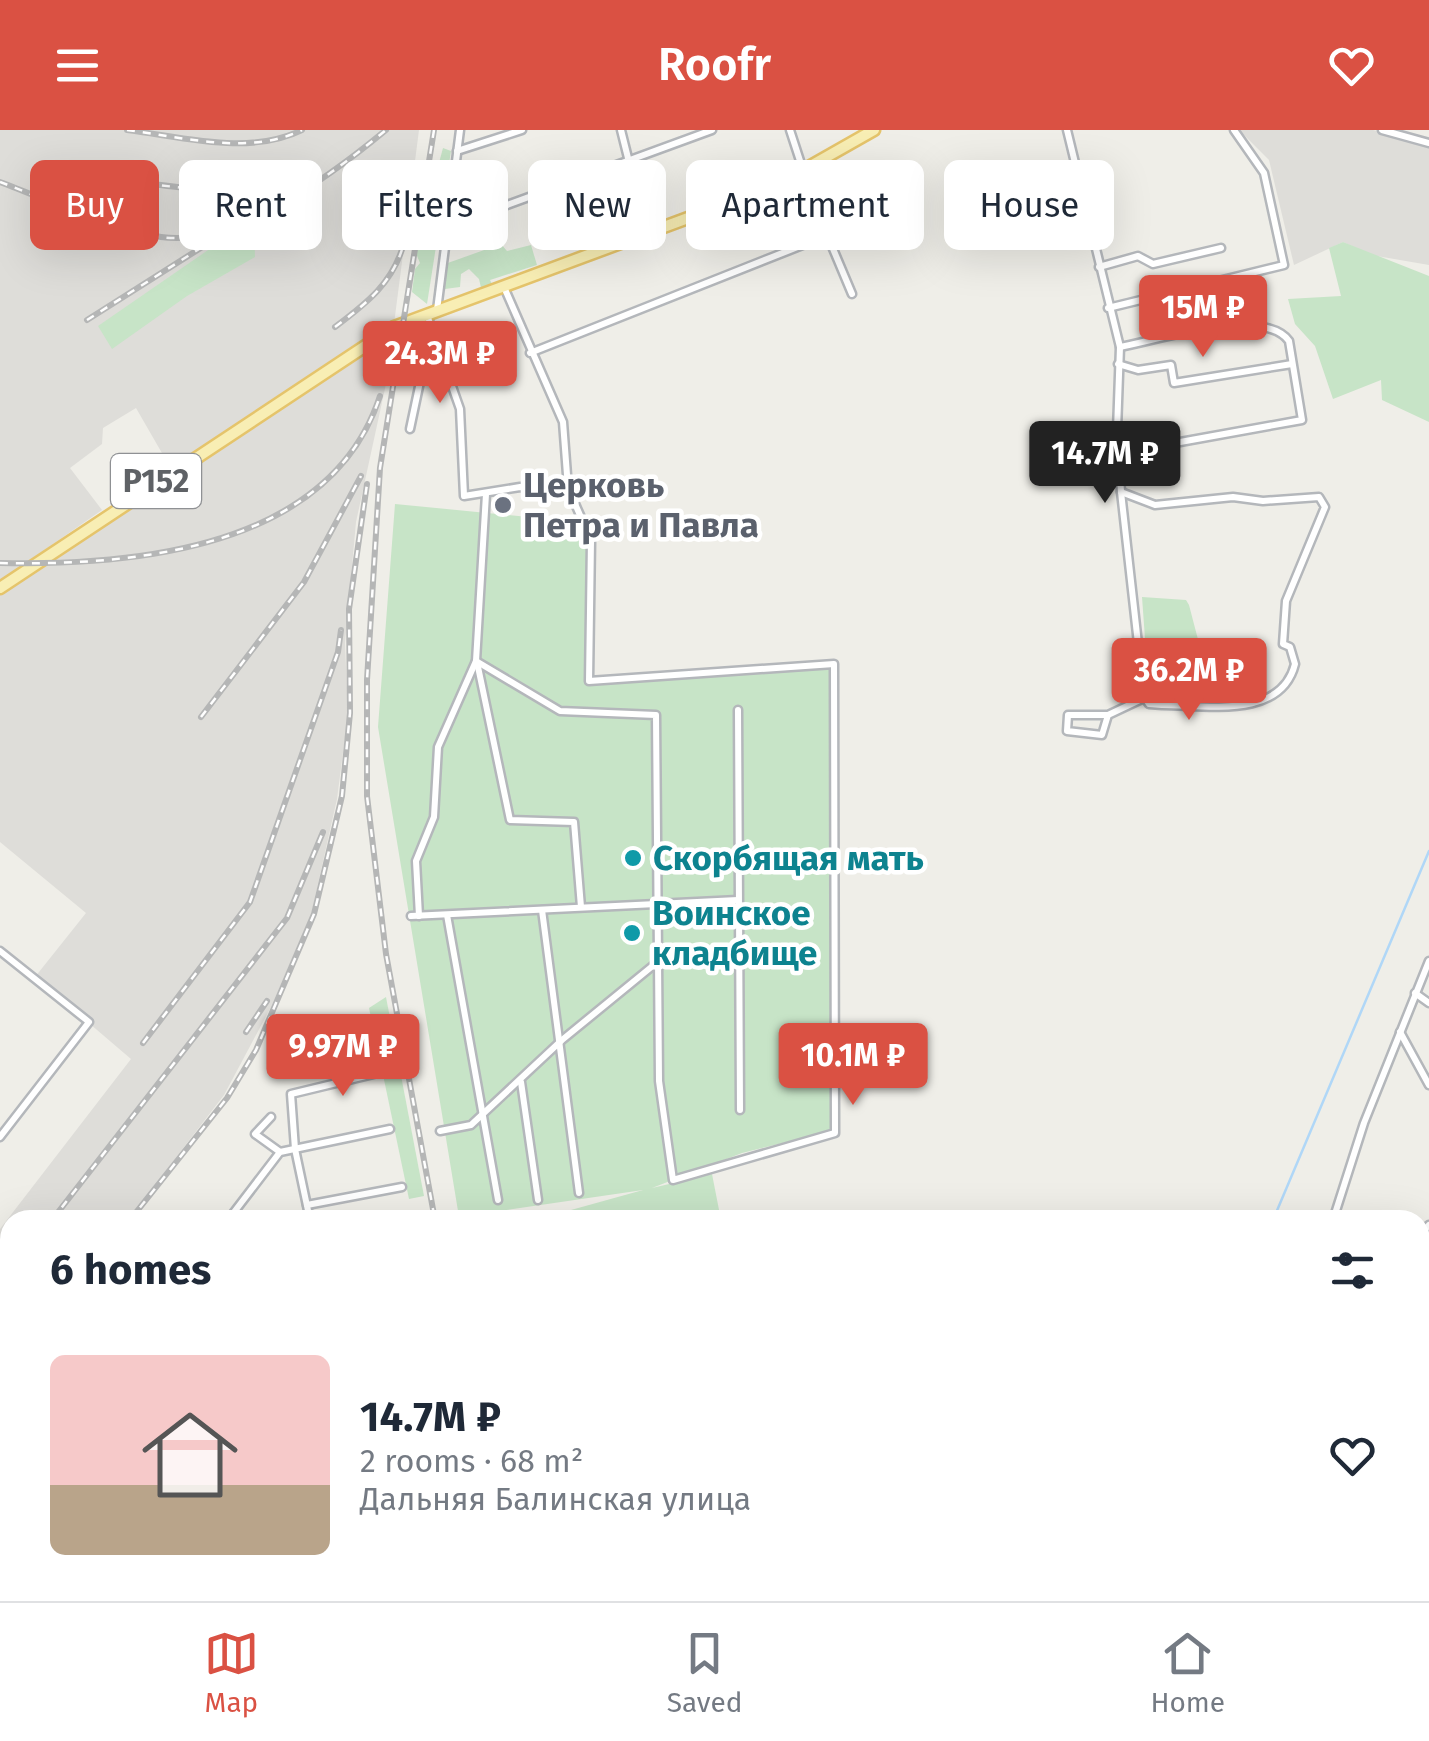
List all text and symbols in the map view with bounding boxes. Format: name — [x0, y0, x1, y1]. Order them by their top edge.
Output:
icon: menu — [50, 38, 105, 93]
text: Roofr — [658, 38, 771, 92]
icon: heart — [1324, 38, 1379, 93]
chip: Buy — [30, 160, 159, 250]
chip: Rent — [179, 160, 322, 250]
chip: Filters — [342, 160, 508, 250]
chip: New — [528, 160, 666, 250]
chip: Apartment — [686, 160, 924, 250]
chip: House — [944, 160, 1114, 250]
pin: 15M ₽ — [1133, 275, 1273, 360]
text: 15M ₽ — [1161, 288, 1245, 326]
pin: 24.3M ₽ — [348, 321, 532, 406]
text: 24.3M ₽ — [385, 334, 495, 372]
pin: 14.7M ₽ — [1013, 421, 1197, 506]
text: 14.7M ₽ — [1051, 434, 1159, 472]
road number: Р152 — [111, 454, 201, 508]
place label: Церковь Петра и Павла — [523, 464, 759, 546]
marker: Церковь Петра и Павла — [492, 494, 514, 516]
pin: 36.2M ₽ — [1097, 638, 1281, 723]
text: 36.2M ₽ — [1134, 651, 1244, 689]
place label: Скорбящая мать — [653, 837, 924, 879]
marker: Скорбящая мать — [622, 847, 644, 869]
place label: Воинское кладбище — [652, 892, 817, 974]
marker: Воинское кладбище — [621, 922, 643, 944]
pin: 9.97M ₽ — [251, 1014, 435, 1099]
pin: 10.1M ₽ — [761, 1023, 945, 1108]
text: 9.97M ₽ — [288, 1027, 398, 1065]
text: 10.1M ₽ — [801, 1036, 905, 1074]
icon: filters — [1325, 1243, 1380, 1298]
text: 6 homes — [50, 1245, 211, 1295]
text: 14.7M ₽ — [360, 1392, 501, 1442]
icon: home — [130, 1395, 250, 1515]
icon: heart — [1325, 1428, 1380, 1483]
text: 2 rooms · 68 m² — [360, 1442, 583, 1480]
text: Дальняя Балинская улица — [360, 1480, 751, 1518]
tab: Map — [204, 1626, 259, 1719]
tab: Saved — [667, 1626, 743, 1719]
tab: Home — [1150, 1626, 1225, 1719]

